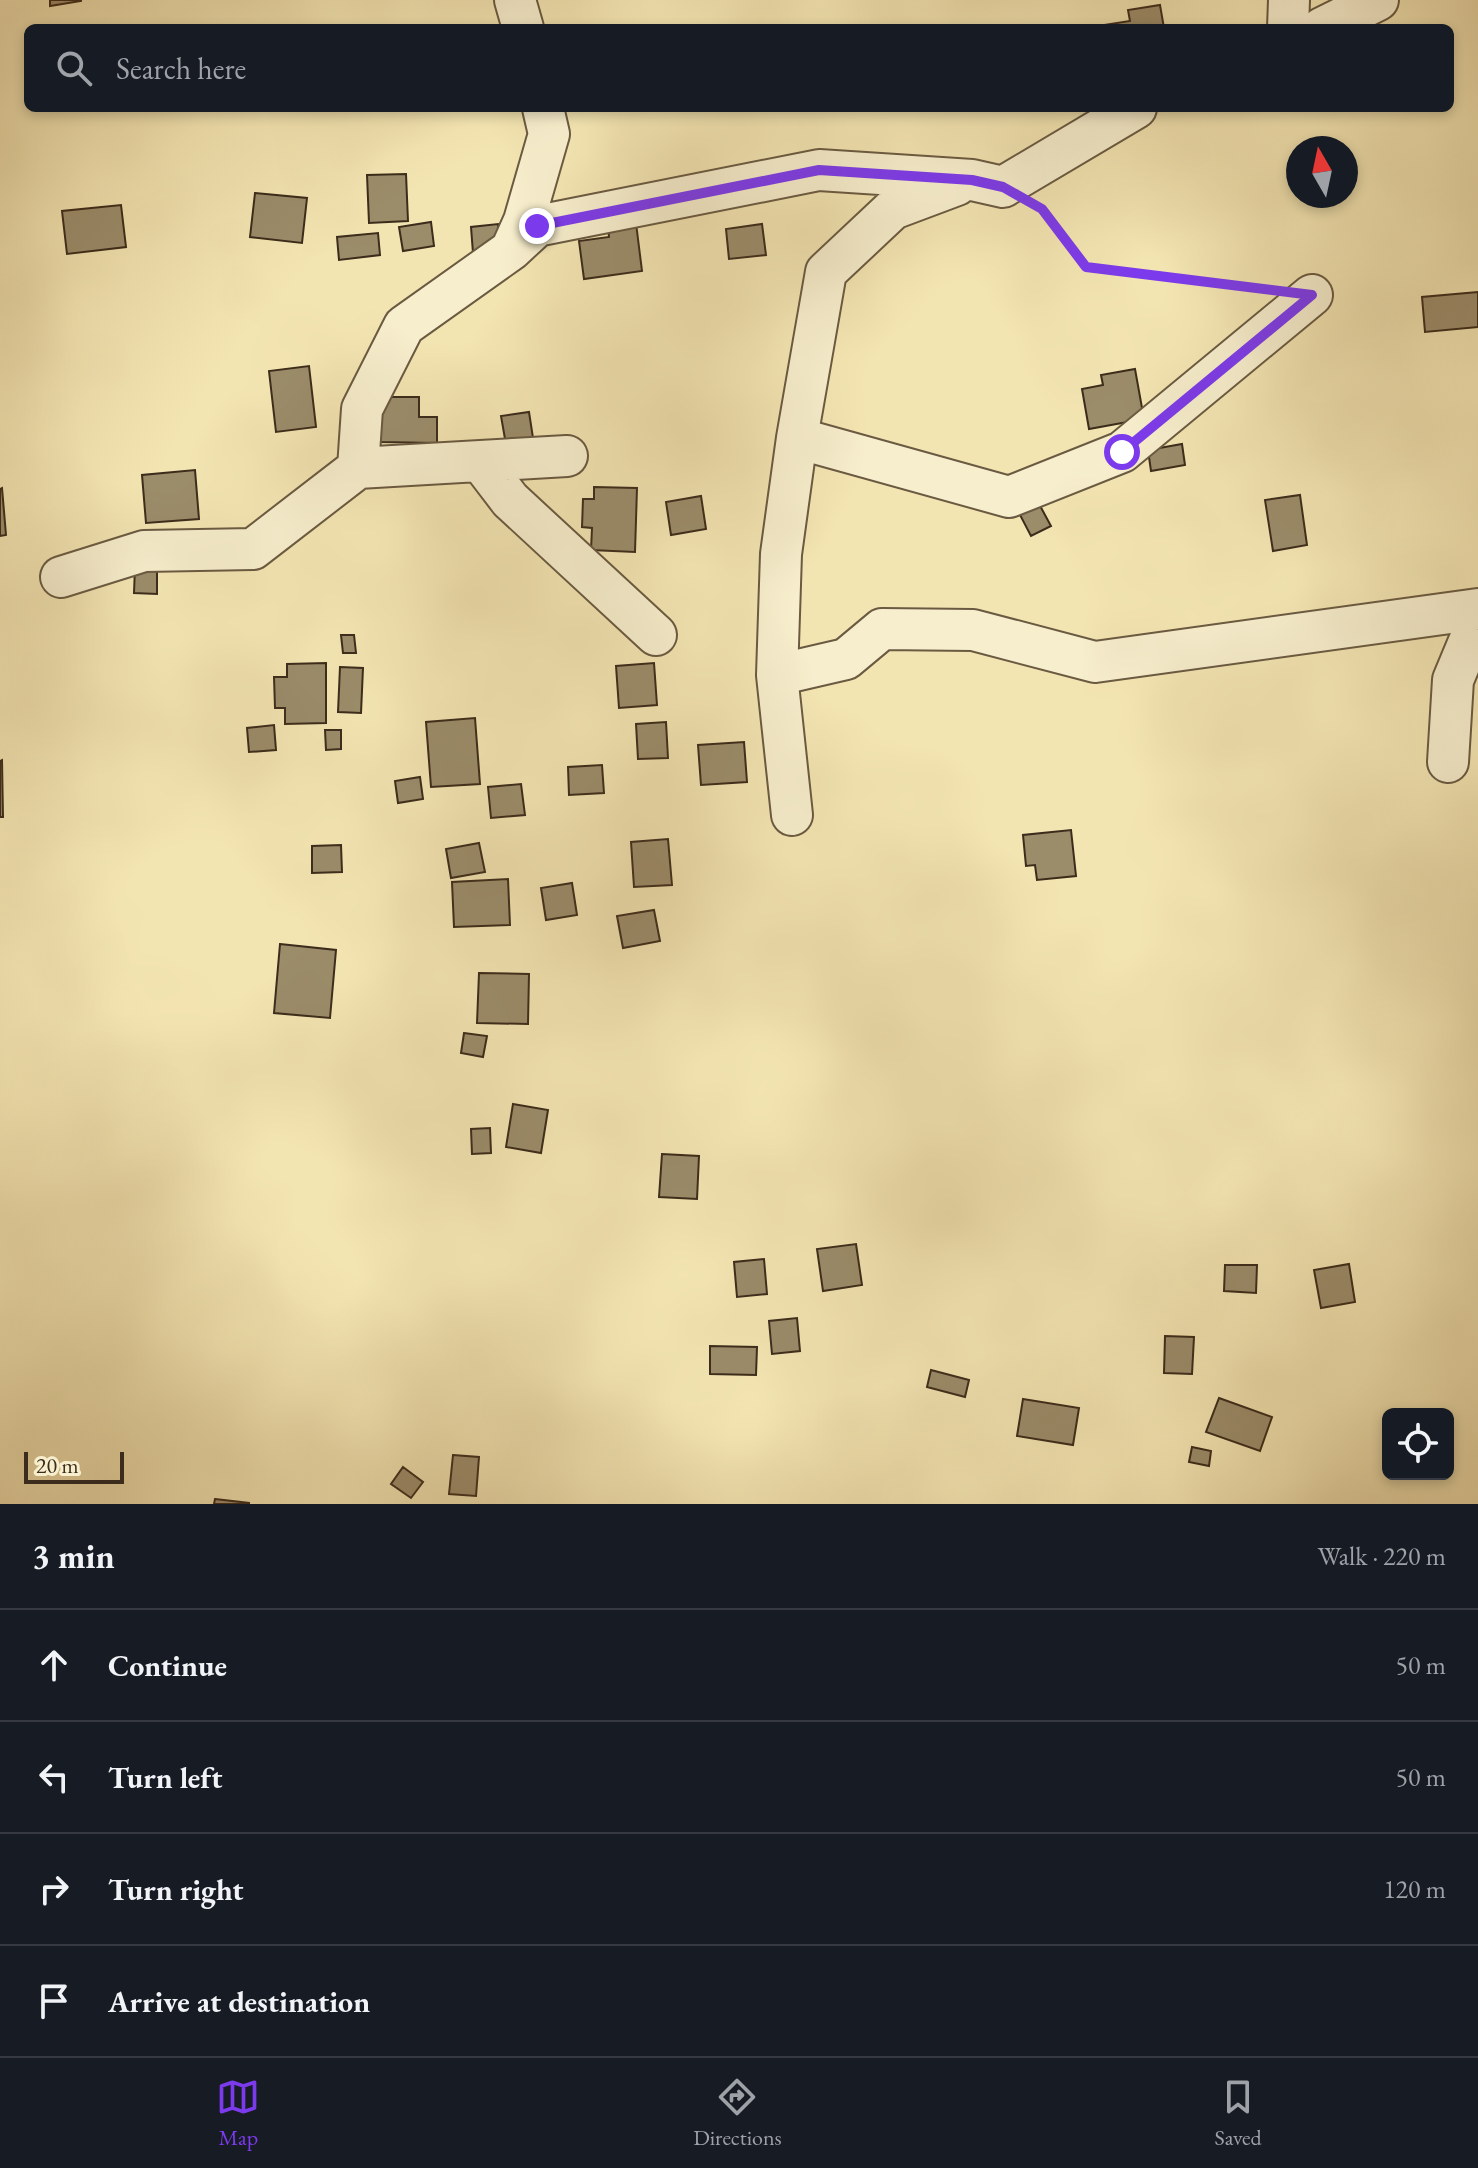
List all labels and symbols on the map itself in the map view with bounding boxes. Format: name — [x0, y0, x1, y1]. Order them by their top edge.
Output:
north arrow — [1286, 136, 1358, 208]
route end — [519, 208, 555, 244]
route start — [1104, 434, 1140, 470]
scale bar — [24, 1448, 124, 1484]

